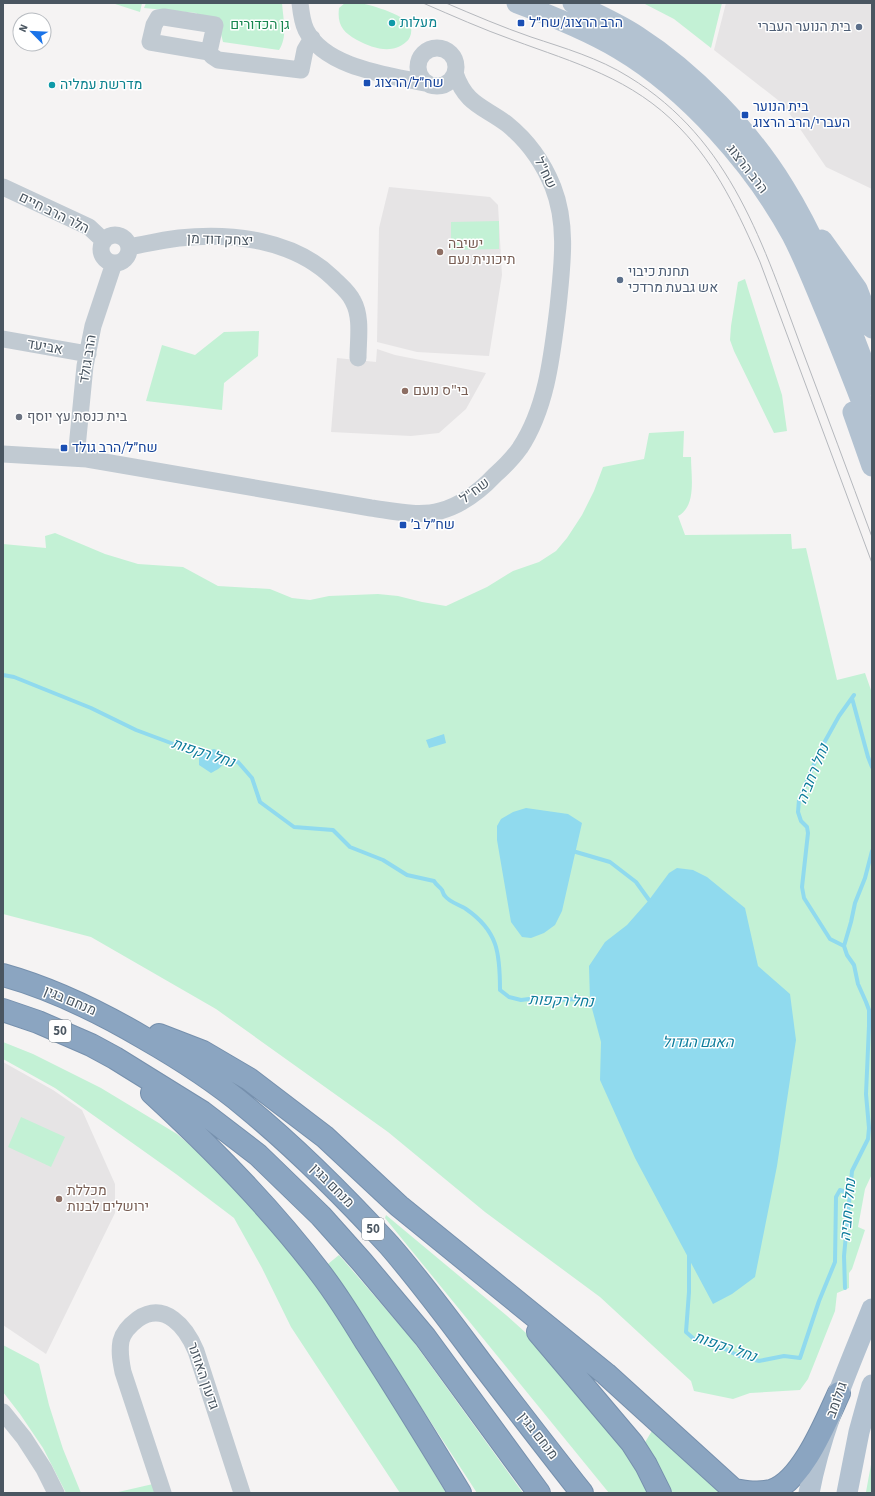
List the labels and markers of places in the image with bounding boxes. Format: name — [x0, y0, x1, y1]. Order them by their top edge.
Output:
place label: מעלות — [400, 13, 437, 33]
place label: הרב הרצוג/שח״ל — [529, 13, 623, 33]
place label: בית הנוער העברי — [758, 17, 852, 37]
marker: מעלות — [387, 18, 397, 28]
marker: הרב הרצוג/שח״ל — [516, 18, 526, 28]
marker: בית הנוער העברי — [854, 22, 864, 32]
place label: שח״ל/הרצוג — [375, 73, 444, 93]
place label: מדרשת עמליה — [60, 75, 142, 95]
marker: שח״ל/הרצוג — [362, 78, 372, 88]
marker: מדרשת עמליה — [47, 80, 57, 90]
place label: בית הנוער העברי/הרב הרצוג — [753, 97, 850, 133]
marker: בית הנוער העברי/הרב הרצוג — [740, 110, 750, 120]
place label: ישיבה תיכונית נעם — [448, 234, 516, 270]
marker: ישיבה תיכונית נעם — [435, 247, 445, 257]
place label: תחנת כיבוי אש גבעת מרדכי — [628, 262, 718, 298]
marker: תחנת כיבוי אש גבעת מרדכי — [615, 275, 625, 285]
place label: בי"ס נועם — [413, 381, 469, 401]
marker: בי"ס נועם — [400, 386, 410, 396]
place label: בית כנסת עץ יוסף — [27, 407, 128, 427]
marker: בית כנסת עץ יוסף — [14, 412, 24, 422]
place label: שח״ל/הרב גולד — [72, 438, 158, 458]
marker: שח״ל/הרב גולד — [59, 443, 69, 453]
place label: שח״ל ב׳ — [411, 515, 455, 535]
marker: שח״ל ב׳ — [398, 520, 408, 530]
place label: מכללת ירושלים לבנות — [67, 1181, 149, 1217]
marker: מכללת ירושלים לבנות — [54, 1194, 64, 1204]

